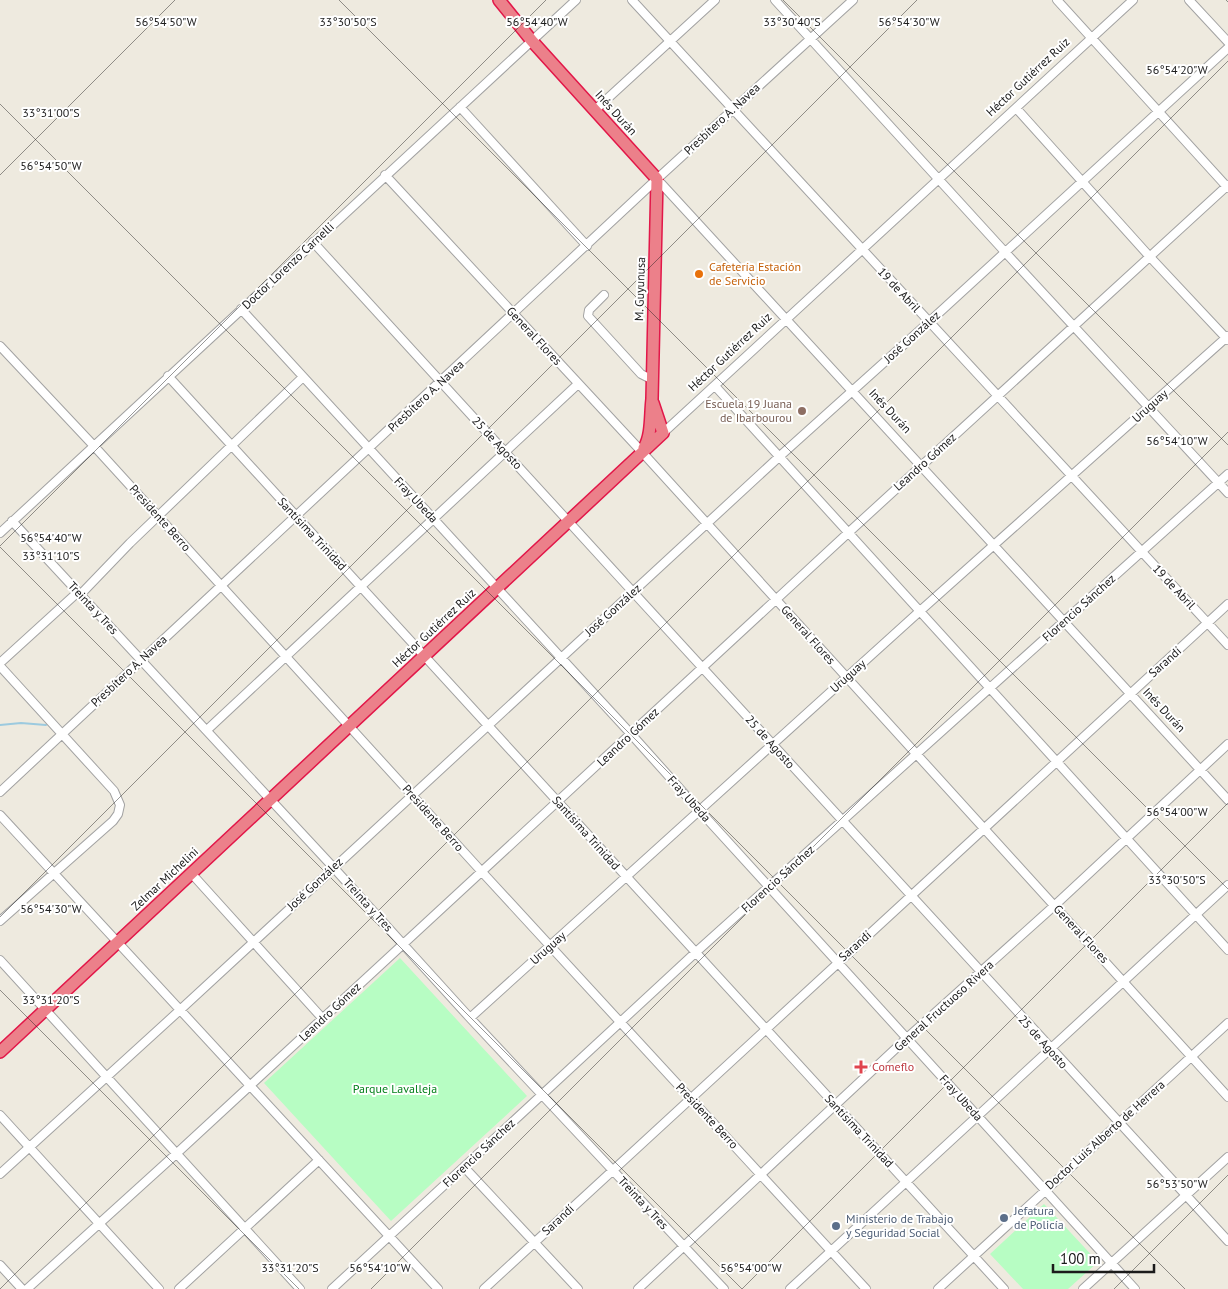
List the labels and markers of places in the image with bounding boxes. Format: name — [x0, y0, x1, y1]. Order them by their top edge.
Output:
place label: Cafetería Estación de Servicio — [709, 259, 801, 288]
marker: Cafetería Estación de Servicio — [693, 268, 705, 280]
place label: Escuela 19 Juana de Ibarbourou — [705, 396, 792, 425]
marker: Escuela 19 Juana de Ibarbourou — [796, 405, 808, 417]
place label: Comeflo — [872, 1059, 914, 1074]
marker: Comeflo — [854, 1060, 868, 1074]
place label: Jefatura de Policía — [1013, 1203, 1064, 1232]
place label: Ministerio de Trabajo y Seguridad Social — [846, 1211, 953, 1240]
marker: Jefatura de Policía — [998, 1212, 1010, 1224]
marker: Ministerio de Trabajo y Seguridad Social — [830, 1220, 842, 1232]

